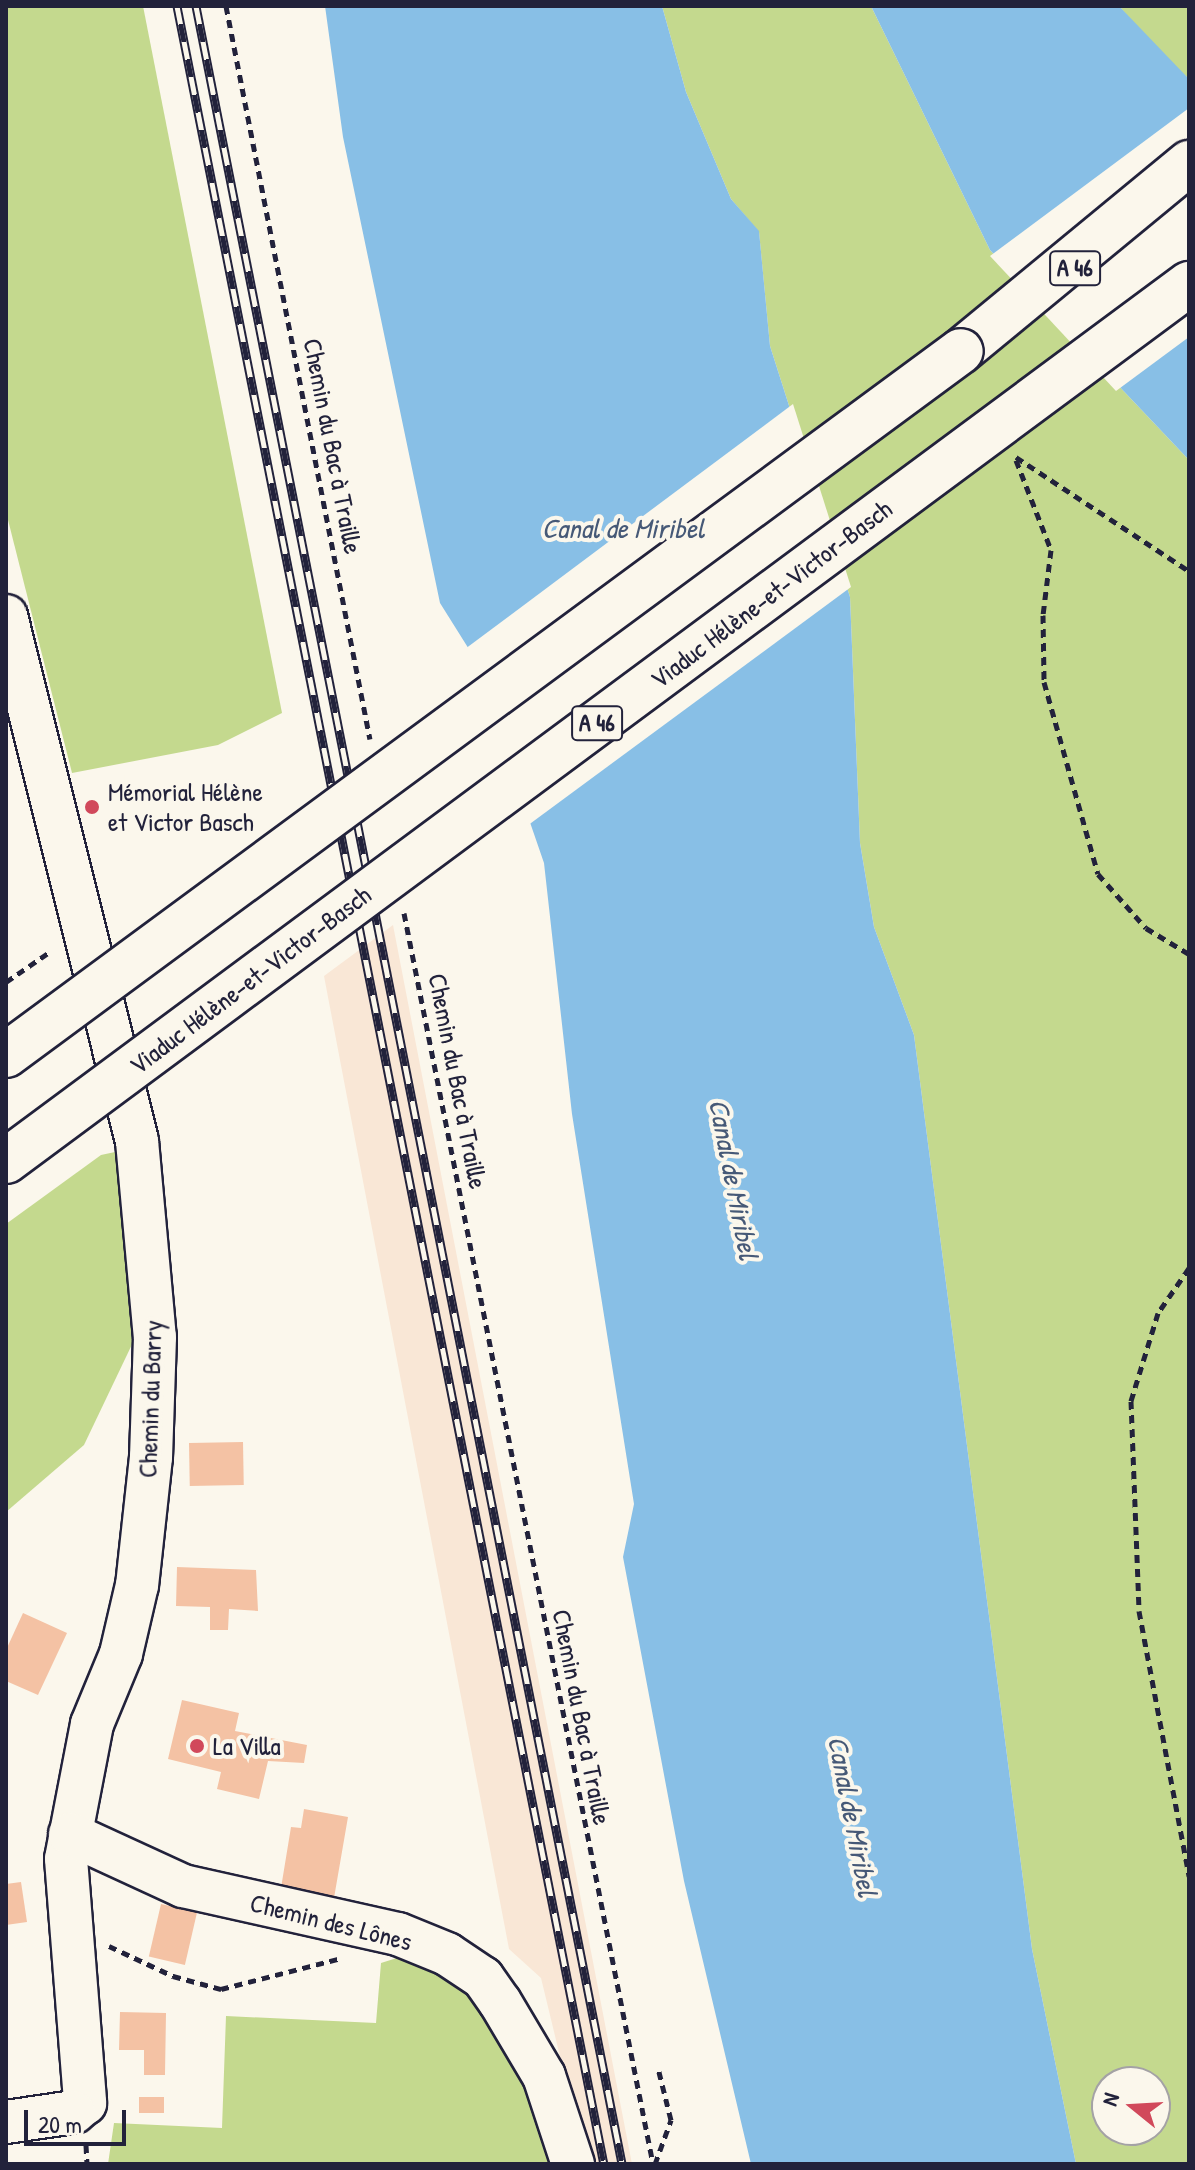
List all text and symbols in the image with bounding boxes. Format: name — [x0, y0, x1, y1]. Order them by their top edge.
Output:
road number: A 46 — [1049, 248, 1101, 288]
street label: Chemin du Bac à Traille — [297, 336, 369, 556]
street label: Viaduc Hélène-et-Victor-Basch — [644, 493, 898, 695]
water label: Canal de Miribel — [542, 511, 704, 545]
road number: A 46 — [571, 703, 623, 743]
place label: Mémorial Hélène et Victor Basch — [108, 776, 263, 838]
marker: Mémorial Hélène et Victor Basch — [83, 798, 101, 816]
street label: Viaduc Hélène-et-Victor-Basch — [123, 879, 377, 1081]
street label: Chemin du Bac à Traille — [422, 971, 494, 1191]
water label: Canal de Miribel — [702, 1096, 766, 1262]
street label: Chemin du Barry — [132, 1320, 168, 1478]
street label: Chemin du Bac à Traille — [546, 1607, 618, 1827]
place label: La Villa — [213, 1730, 281, 1762]
water label: Canal de Miribel — [821, 1733, 885, 1899]
marker: La Villa — [188, 1737, 206, 1755]
street label: Chemin des Lônes — [247, 1887, 415, 1957]
north arrow — [1091, 2066, 1171, 2146]
text: N — [1094, 2089, 1126, 2109]
scale bar — [28, 2094, 130, 2144]
text: 20 m — [38, 2108, 82, 2140]

